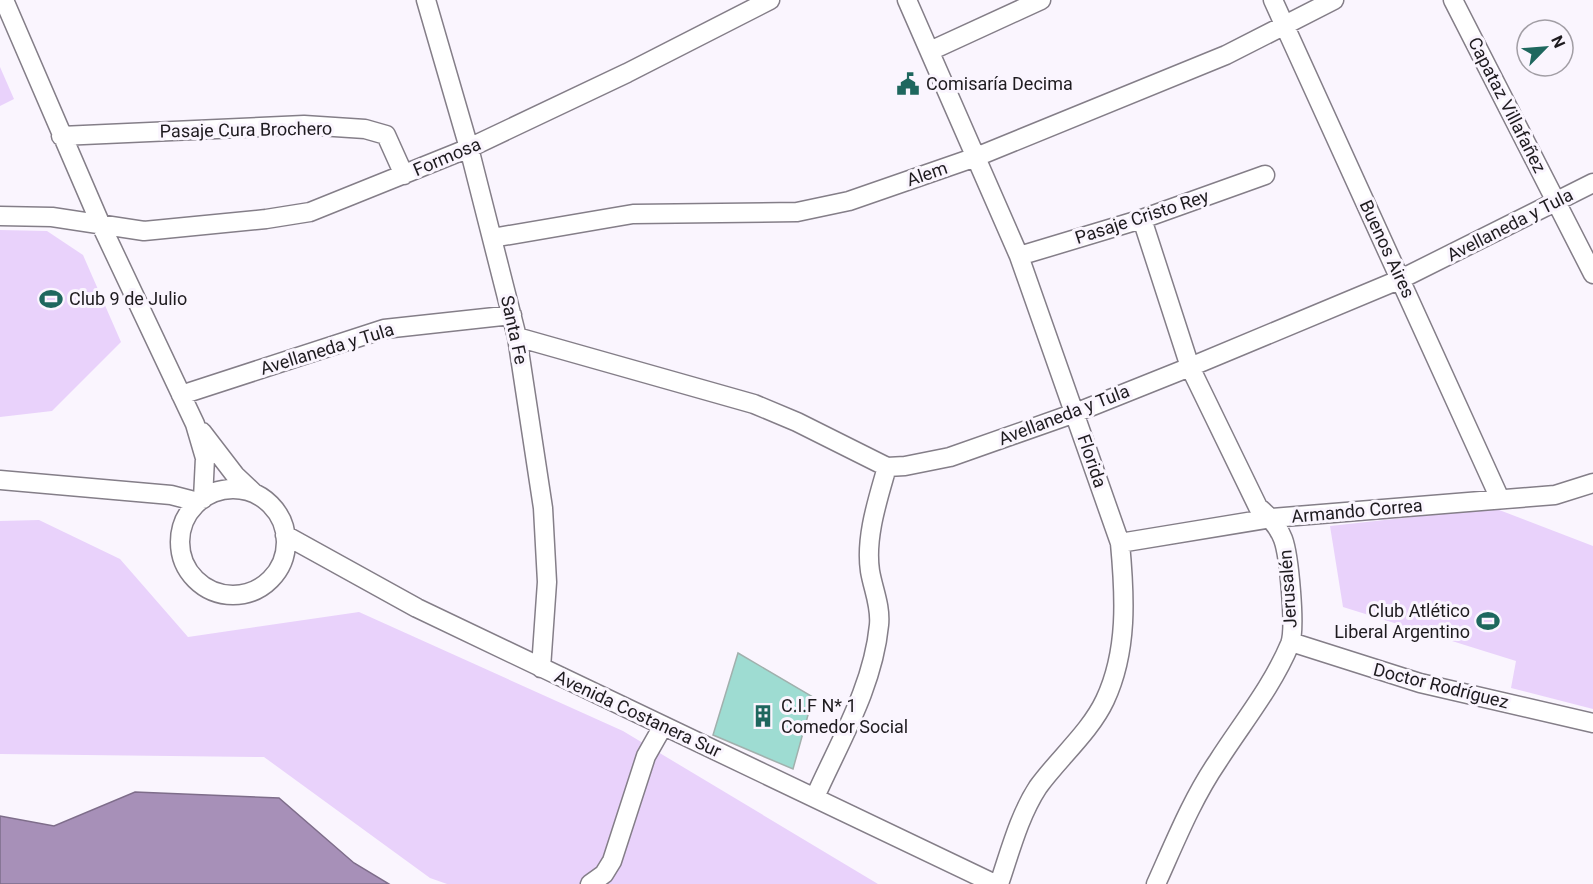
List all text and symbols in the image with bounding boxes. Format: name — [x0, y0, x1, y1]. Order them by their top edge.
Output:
north arrow — [1515, 18, 1575, 78]
street label: Capataz Villafañez — [1464, 33, 1551, 176]
text: N — [1547, 33, 1569, 51]
public building icon: Comisaría Decima — [895, 71, 921, 97]
place label: Comisaría Decima — [926, 73, 1073, 94]
street label: Pasaje Cura Brochero — [160, 117, 332, 142]
street label: Formosa — [410, 133, 484, 180]
street label: Alem — [904, 157, 950, 190]
street label: Avellaneda y Tula — [1443, 184, 1576, 265]
street label: Pasaje Cristo Rey — [1072, 185, 1212, 248]
street label: Buenos Aires — [1356, 197, 1419, 301]
sports icon: Club 9 de Julio — [38, 286, 64, 312]
place label: Club 9 de Julio — [69, 288, 187, 309]
street label: Santa Fe — [497, 294, 532, 366]
street label: Avellaneda y Tula — [258, 318, 396, 379]
street label: Avellaneda y Tula — [995, 380, 1132, 449]
street label: Florida — [1074, 431, 1111, 490]
street label: Armando Correa — [1290, 494, 1423, 527]
street label: Jerusalén — [1274, 549, 1301, 629]
place label: Club Atlético Liberal Argentino — [1334, 600, 1470, 642]
sports icon: Club Atlético Liberal Argentino — [1475, 608, 1501, 634]
street label: Doctor Rodríguez — [1371, 659, 1511, 712]
street label: Avenida Costanera Sur — [552, 666, 725, 761]
place label: C.I.F N* 1 Comedor Social — [781, 695, 908, 737]
building icon: C.I.F N* 1 Comedor Social — [750, 703, 776, 729]

